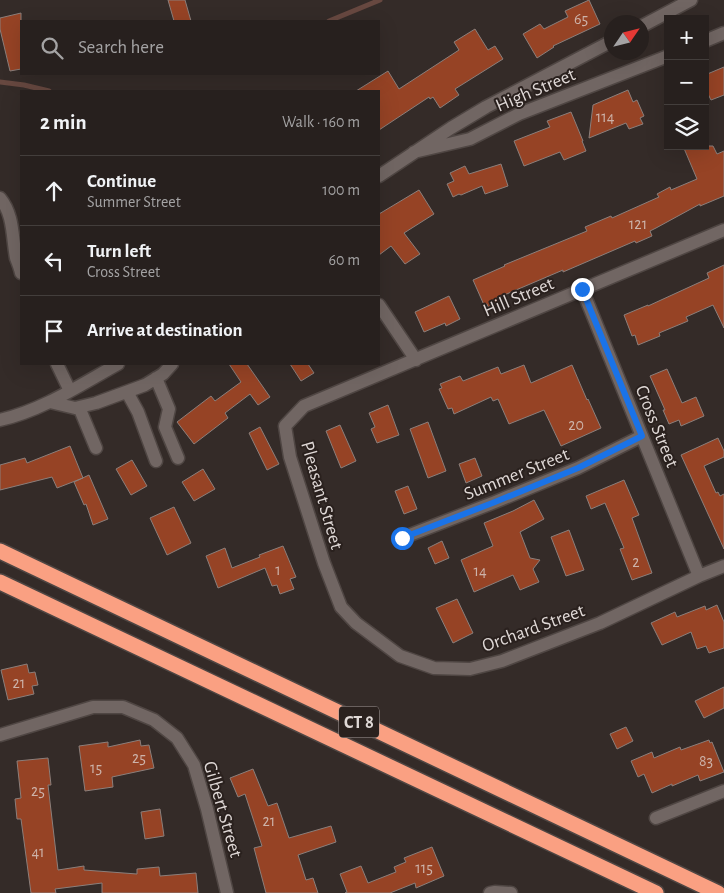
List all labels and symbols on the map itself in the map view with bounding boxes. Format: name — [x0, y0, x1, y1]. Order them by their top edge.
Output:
house number: 65 — [574, 11, 588, 27]
north arrow — [604, 15, 649, 60]
street label: High Street — [493, 65, 578, 116]
house number: 114 — [596, 109, 615, 125]
house number: 121 — [629, 216, 647, 232]
street label: Hill Street — [480, 274, 557, 321]
route end — [571, 278, 594, 301]
street label: Cross Street — [632, 383, 682, 470]
house number: 20 — [568, 417, 584, 433]
street label: Pleasant Street — [297, 439, 346, 552]
street label: Summer Street — [461, 445, 572, 504]
route start — [391, 527, 414, 550]
house number: 2 — [632, 554, 640, 570]
house number: 1 — [275, 562, 281, 578]
house number: 14 — [473, 563, 487, 579]
street label: Orchard Street — [480, 601, 587, 656]
house number: 21 — [13, 675, 25, 691]
road number: CT 8 — [339, 706, 379, 738]
house number: 25 — [132, 750, 146, 766]
house number: 83 — [699, 753, 713, 769]
street label: Gilbert Street — [200, 759, 245, 860]
house number: 15 — [90, 760, 102, 776]
house number: 25 — [31, 783, 45, 799]
house number: 21 — [263, 813, 275, 829]
house number: 41 — [31, 844, 45, 860]
house number: 115 — [415, 860, 433, 876]

